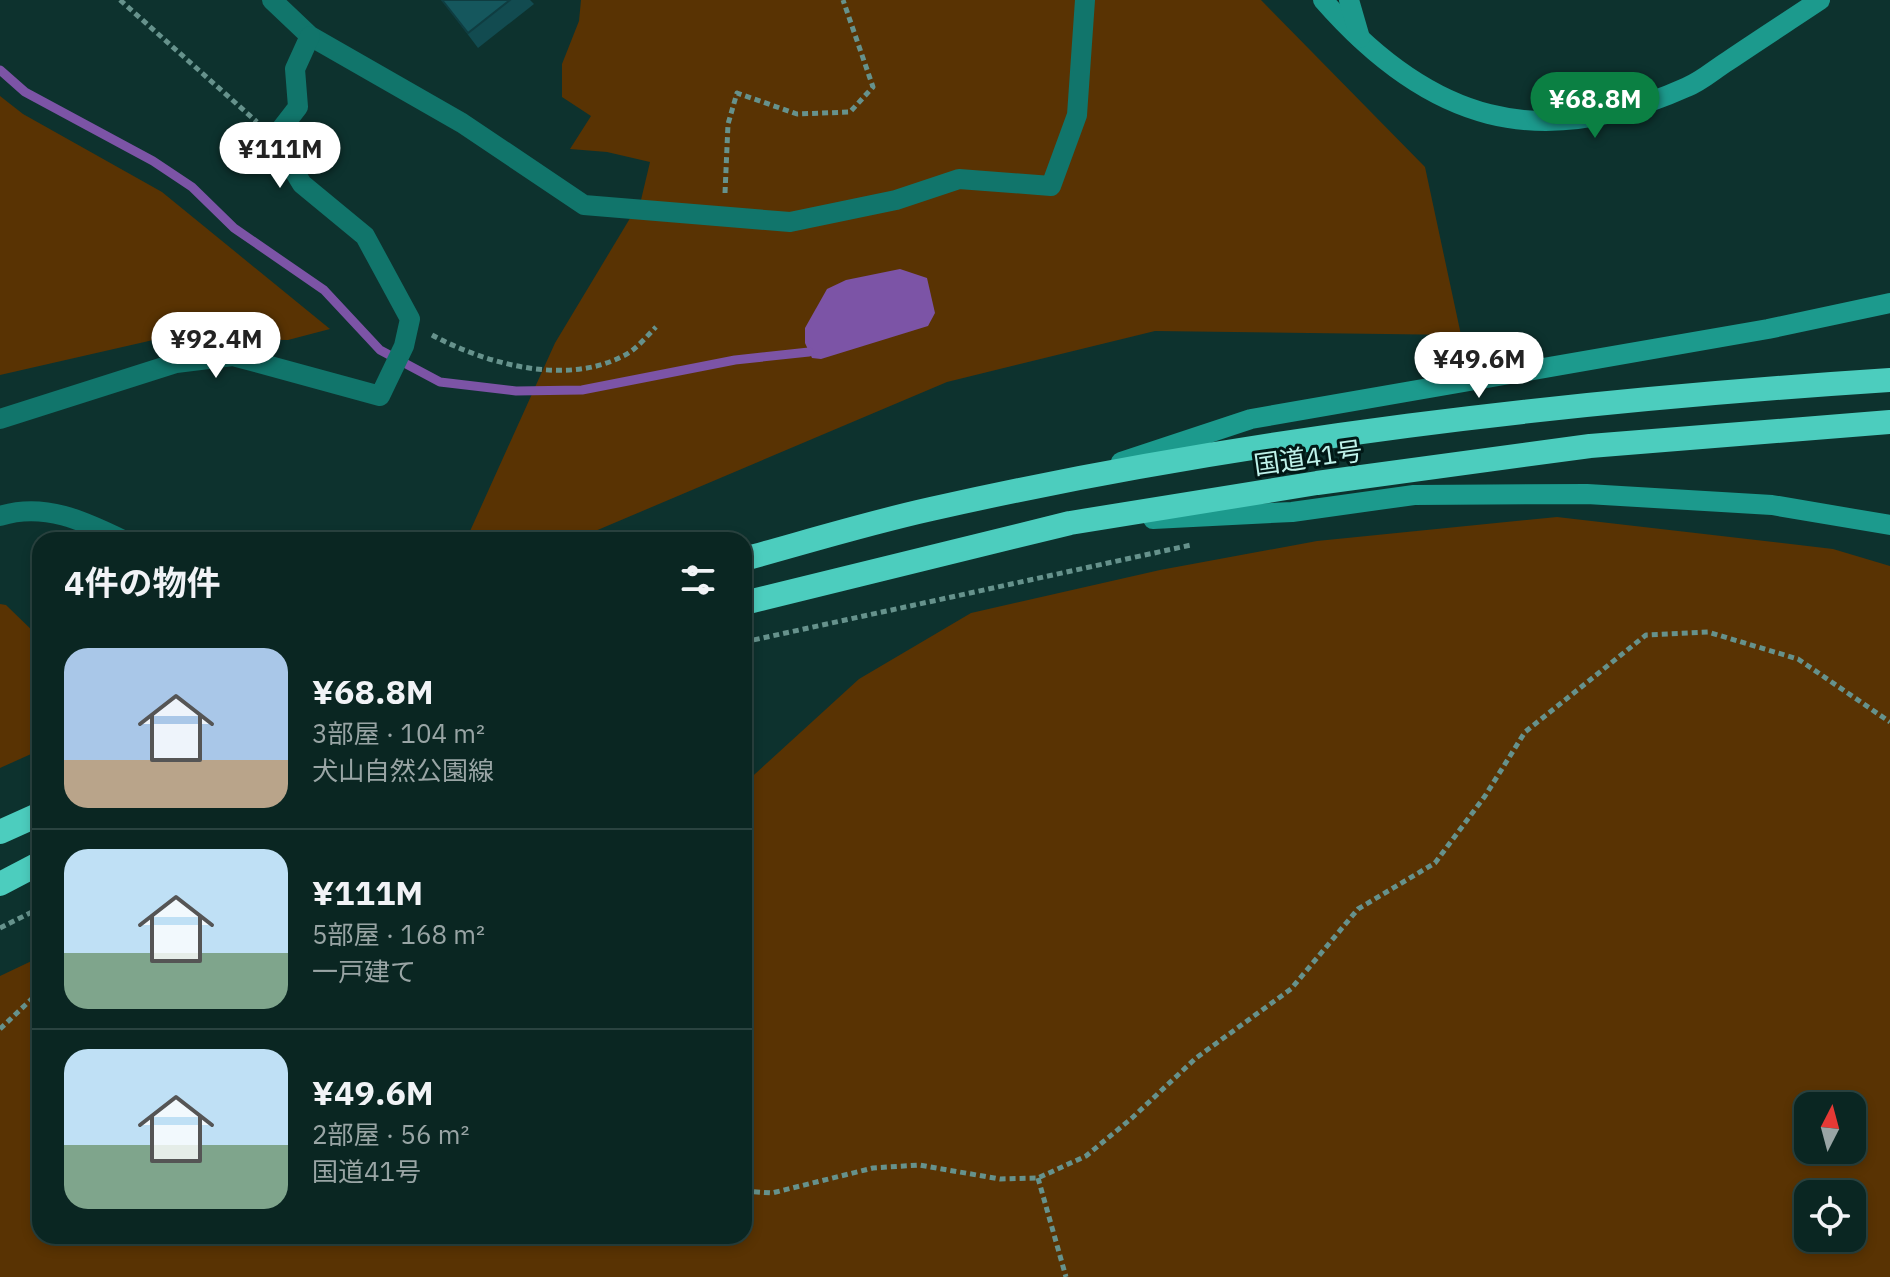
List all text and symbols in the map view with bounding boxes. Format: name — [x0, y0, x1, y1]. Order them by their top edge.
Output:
pin: ¥68.8M — [1530, 72, 1660, 140]
text: ¥68.8M — [1548, 81, 1642, 115]
pin: ¥111M — [224, 122, 336, 190]
text: ¥111M — [238, 131, 323, 165]
pin: ¥92.4M — [151, 312, 281, 380]
text: ¥92.4M — [169, 321, 263, 355]
pin: ¥49.6M — [1414, 332, 1544, 400]
text: ¥49.6M — [1432, 341, 1526, 375]
street label: 国道41号 — [1252, 433, 1364, 481]
icon: filters — [676, 558, 720, 602]
text: 4件の物件 — [64, 560, 220, 604]
text: ¥68.8M — [312, 669, 434, 713]
icon: home — [128, 680, 224, 776]
text: 3部屋 · 104 m² — [312, 716, 485, 750]
text: 犬山自然公園線 — [312, 753, 494, 787]
text: ¥111M — [312, 870, 423, 914]
icon: home — [128, 881, 224, 977]
text: 5部屋 · 168 m² — [312, 917, 485, 951]
text: 一戸建て — [312, 954, 416, 988]
text: ¥49.6M — [312, 1070, 434, 1114]
icon: home — [128, 1081, 224, 1177]
north arrow — [1794, 1092, 1866, 1164]
map controls — [1794, 1092, 1866, 1252]
text: 2部屋 · 56 m² — [312, 1117, 469, 1151]
text: 国道41号 — [312, 1154, 421, 1188]
button: locate — [1794, 1180, 1866, 1252]

